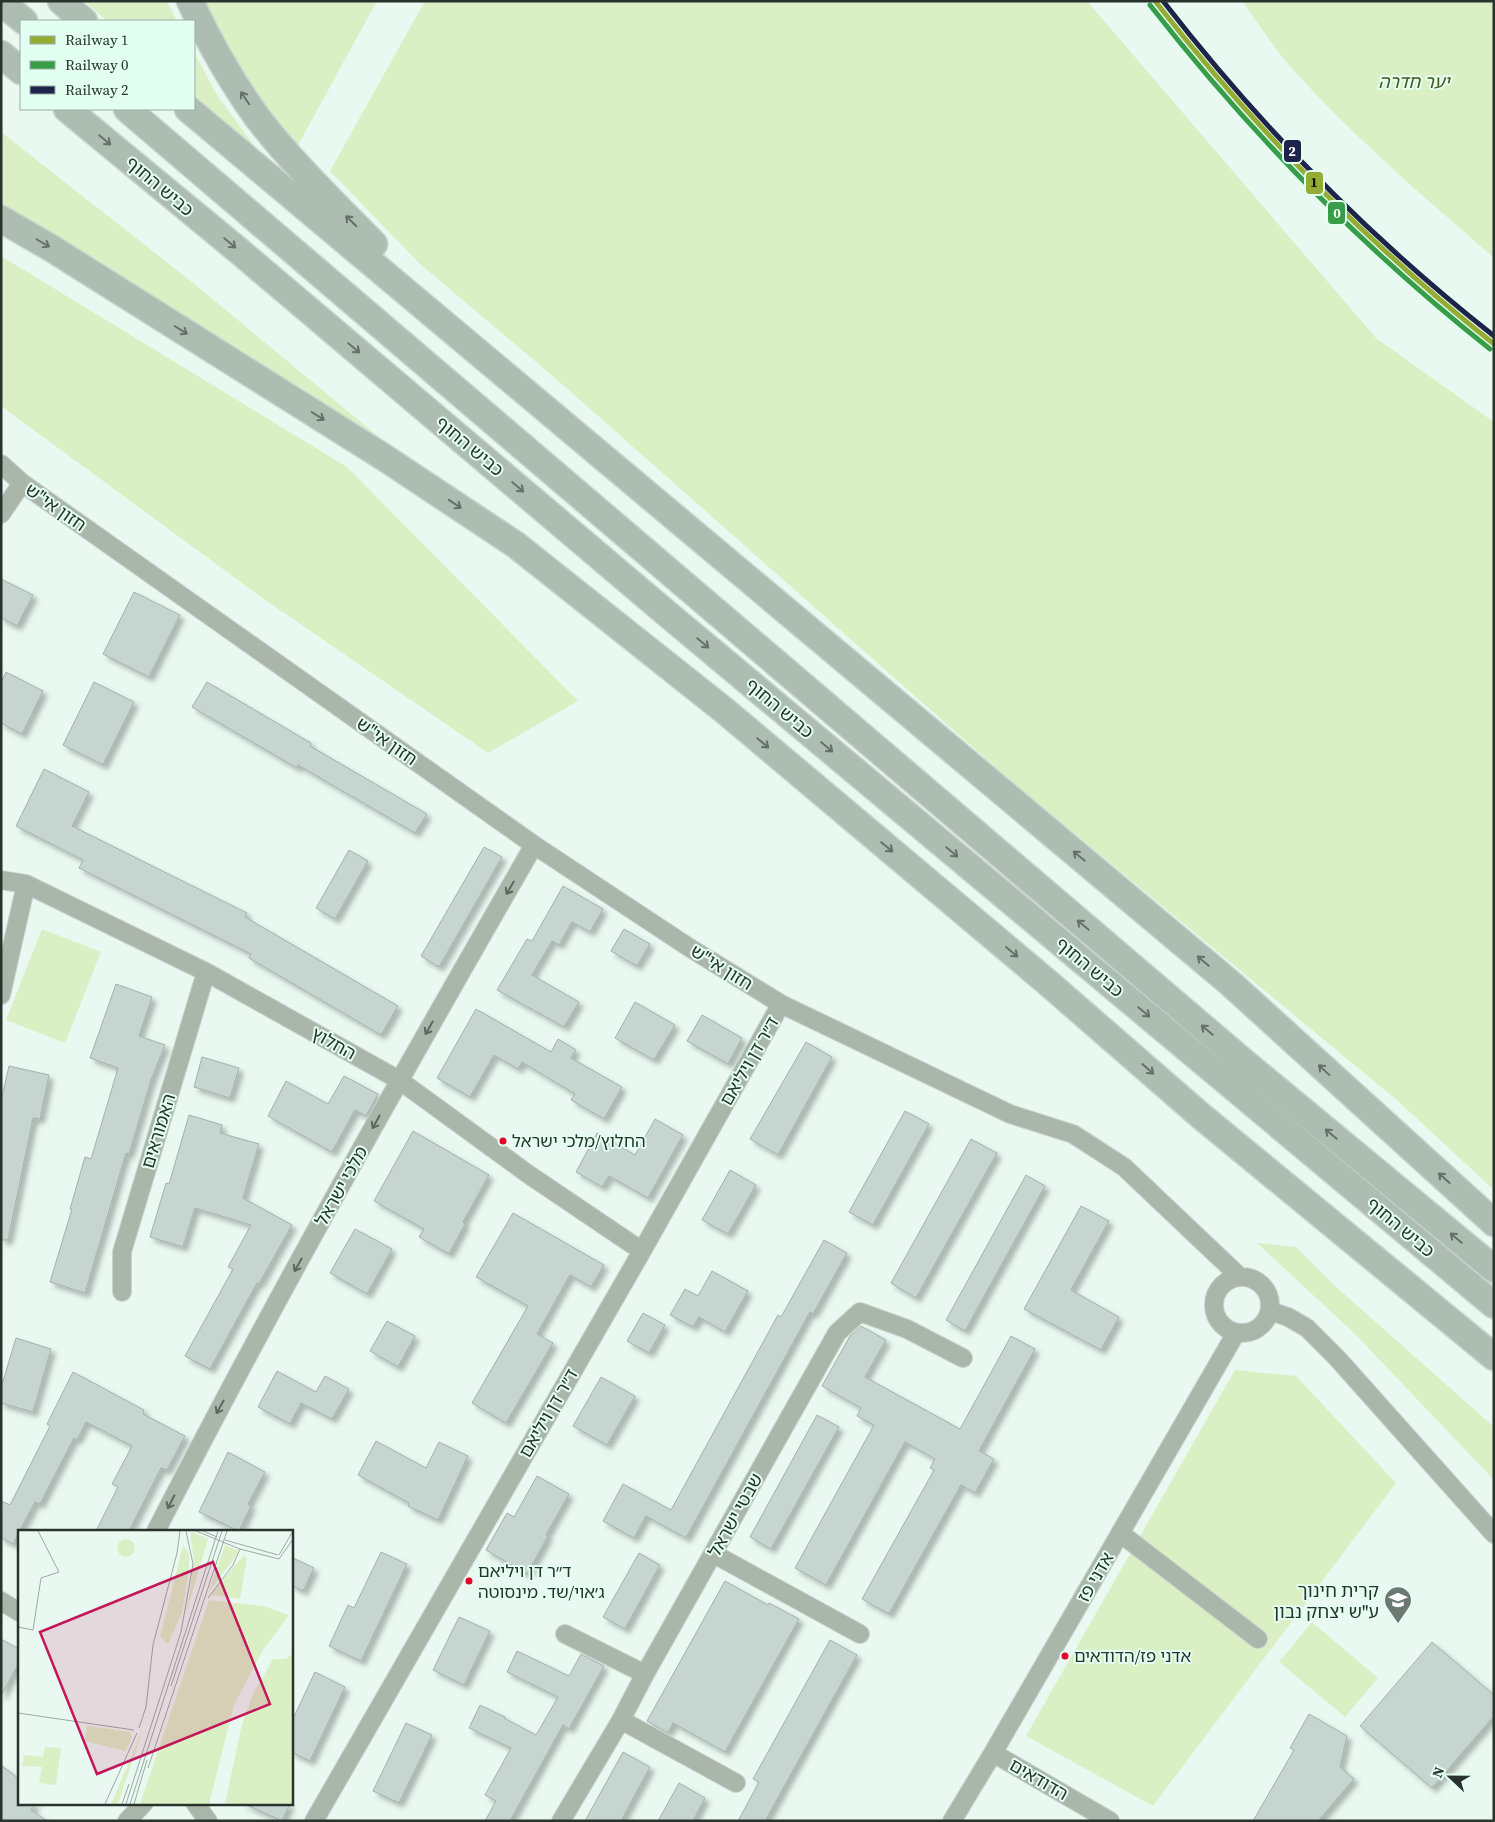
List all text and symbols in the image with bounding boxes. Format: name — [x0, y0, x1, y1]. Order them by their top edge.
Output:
legend — [20, 20, 195, 110]
text: Railway 1 — [65, 29, 129, 50]
text: Railway 0 — [65, 54, 129, 75]
park label: יער חדרה — [1378, 69, 1451, 94]
text: Railway 2 — [65, 79, 129, 100]
one-way arrow — [240, 91, 250, 105]
one-way arrow — [98, 134, 111, 145]
line badge: 2 — [1283, 139, 1302, 163]
text: 2 — [1288, 141, 1296, 161]
street label: כביש החוף — [121, 150, 199, 222]
line badge: 1 — [1305, 171, 1324, 195]
text: 1 — [1310, 172, 1318, 192]
line badge: 0 — [1327, 201, 1346, 225]
text: 0 — [1333, 203, 1341, 223]
one-way arrow — [345, 214, 357, 227]
one-way arrow — [223, 238, 236, 249]
one-way arrow — [36, 239, 50, 249]
one-way arrow — [174, 324, 188, 335]
one-way arrow — [347, 343, 360, 354]
street label: כביש החוף — [431, 410, 509, 482]
one-way arrow — [311, 412, 325, 422]
street label: חזון אי"ש — [20, 477, 92, 537]
one-way arrow — [511, 482, 524, 493]
one-way arrow — [448, 499, 462, 509]
one-way arrow — [696, 638, 709, 649]
street label: כביש החוף — [741, 672, 819, 744]
street label: חזון אי"ש — [351, 711, 423, 771]
one-way arrow — [756, 737, 769, 748]
one-way arrow — [821, 742, 834, 753]
one-way arrow — [881, 842, 894, 853]
one-way arrow — [945, 846, 958, 857]
one-way arrow — [1072, 851, 1085, 862]
one-way arrow — [505, 880, 515, 895]
one-way arrow — [1077, 919, 1090, 930]
street label: כביש החוף — [1051, 931, 1129, 1003]
street label: חזון אי"ש — [686, 938, 758, 996]
one-way arrow — [1005, 946, 1018, 957]
one-way arrow — [1197, 955, 1210, 966]
one-way arrow — [1137, 1006, 1150, 1017]
street label: ד״ר דן ויליאם — [713, 1012, 785, 1110]
street label: החלוץ — [307, 1021, 361, 1065]
one-way arrow — [423, 1021, 433, 1035]
one-way arrow — [1200, 1024, 1213, 1036]
one-way arrow — [1141, 1064, 1154, 1075]
one-way arrow — [1317, 1064, 1330, 1076]
street label: האמוראים — [135, 1090, 181, 1172]
one-way arrow — [371, 1115, 381, 1130]
place label: החלוץ/מלכי ישראל — [512, 1129, 646, 1153]
one-way arrow — [1325, 1129, 1338, 1140]
marker: החלוץ/מלכי ישראל — [498, 1136, 508, 1146]
street label: מלכי ישראל — [309, 1141, 373, 1231]
one-way arrow — [1438, 1173, 1451, 1184]
street label: כביש החוף — [1362, 1191, 1440, 1263]
one-way arrow — [1450, 1233, 1463, 1244]
one-way arrow — [293, 1257, 302, 1272]
street label: ד״ר דן ויליאם — [512, 1364, 584, 1462]
one-way arrow — [215, 1400, 225, 1415]
street label: שבטי ישראל — [702, 1469, 768, 1561]
one-way arrow — [166, 1494, 175, 1509]
inset map — [18, 1530, 292, 1804]
street label: אדני פז — [1071, 1547, 1119, 1607]
place label: ד״ר דן ויליאם ג׳אוי/שד. מינסוטה — [478, 1559, 605, 1604]
marker: ד״ר דן ויליאם ג׳אוי/שד. מינסוטה — [464, 1576, 474, 1586]
place label: קרית חינוך ע"ש יצחק נבון — [1273, 1578, 1379, 1624]
school or university icon: קרית חינוך ע"ש יצחק נבון — [1383, 1585, 1413, 1624]
place label: אדני פז/הדודאים — [1074, 1644, 1192, 1668]
marker: אדני פז/הדודאים — [1060, 1651, 1070, 1661]
street label: הדודאים — [1005, 1752, 1073, 1806]
north arrow — [1425, 1752, 1475, 1802]
text: N — [1427, 1764, 1449, 1781]

